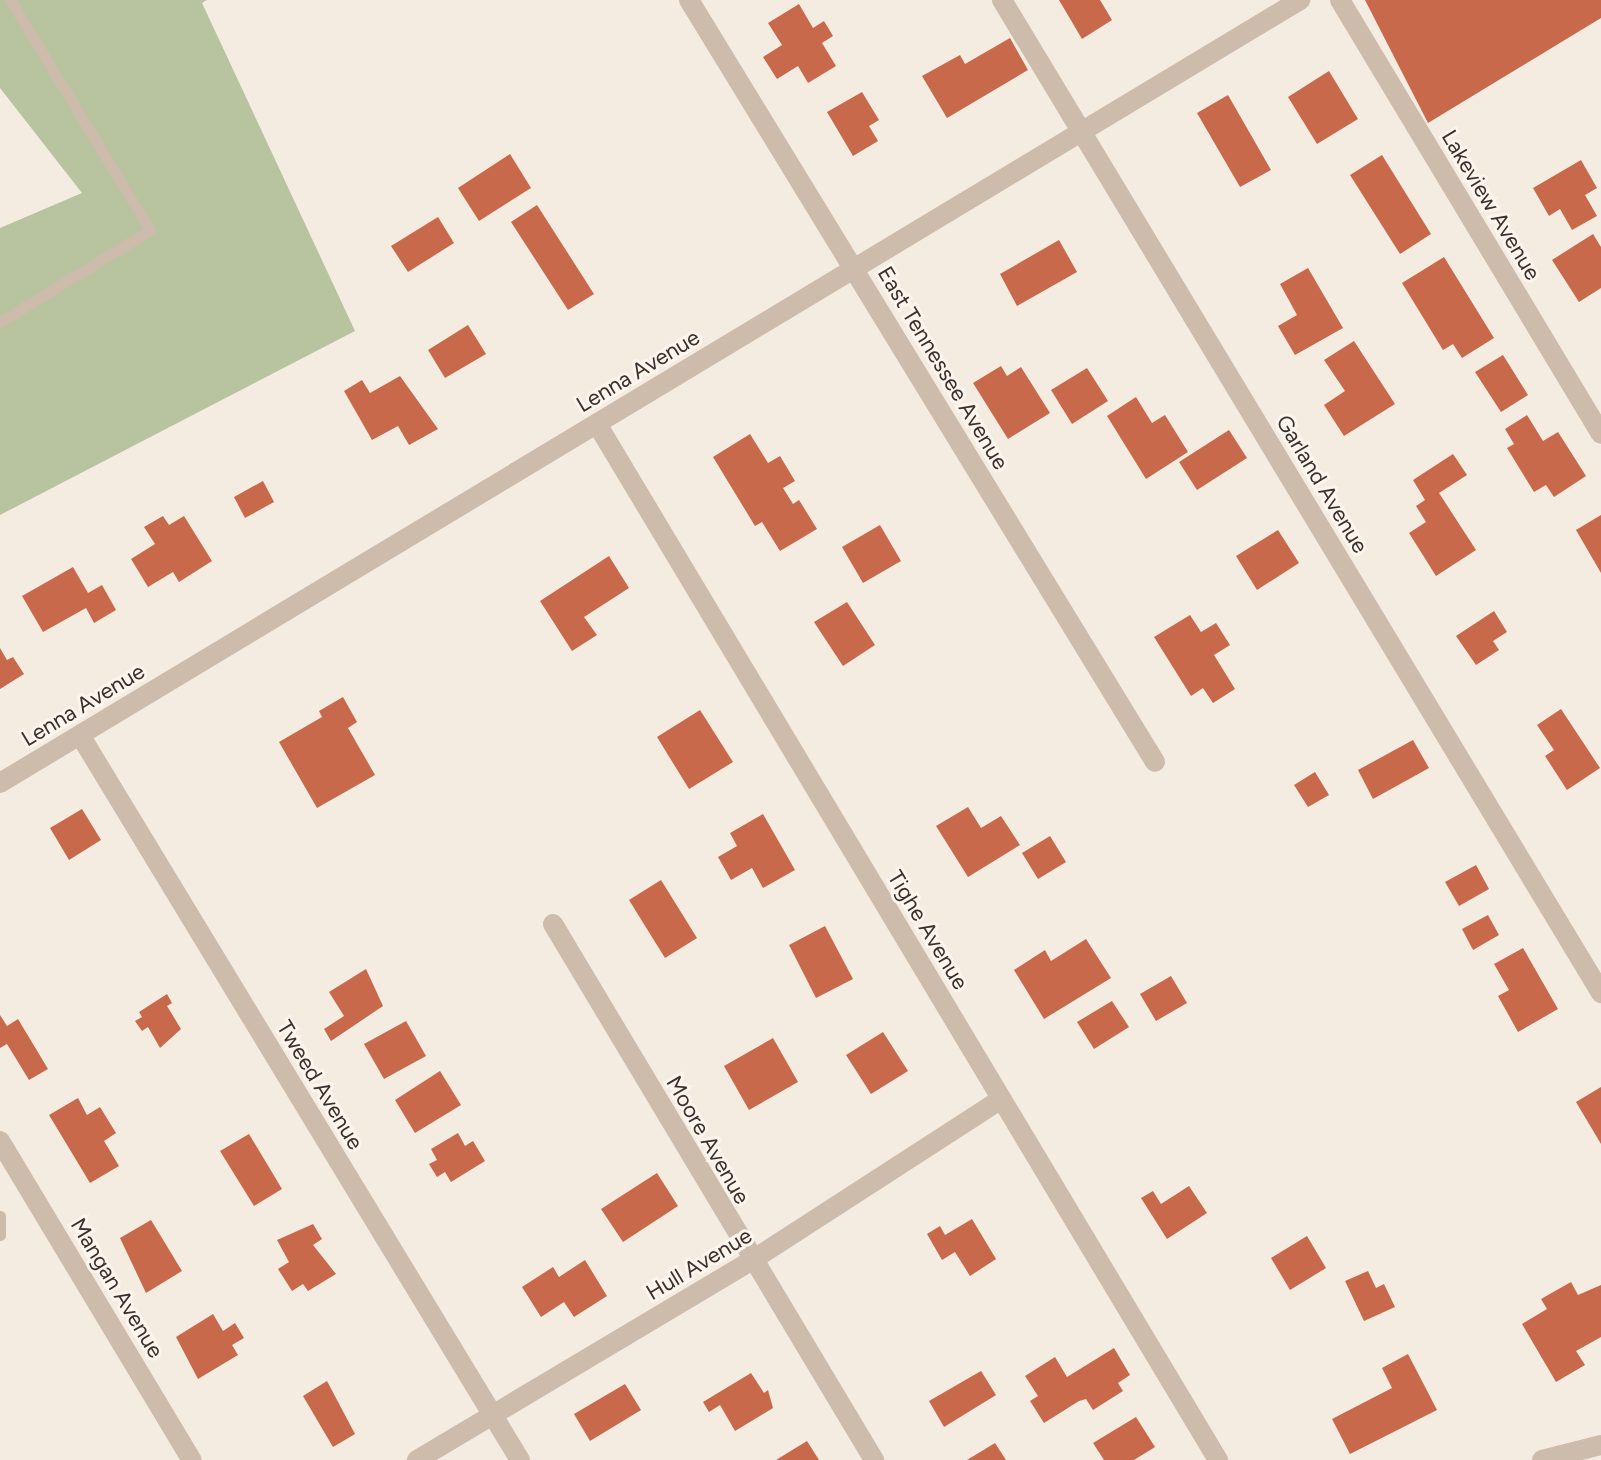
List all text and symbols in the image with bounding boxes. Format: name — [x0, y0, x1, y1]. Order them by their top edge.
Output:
street label: Lakeview Avenue — [1436, 125, 1546, 285]
street label: East Tennessee Avenue — [872, 262, 1014, 474]
street label: Lenna Avenue — [572, 324, 704, 418]
street label: Garland Avenue — [1270, 410, 1374, 558]
street label: Lenna Avenue — [17, 658, 149, 752]
street label: Tighe Avenue — [882, 866, 974, 994]
street label: Tweed Avenue — [271, 1016, 369, 1154]
street label: Moore Avenue — [661, 1071, 755, 1209]
street label: Mangan Avenue — [65, 1213, 169, 1363]
street label: Hull Avenue — [641, 1222, 757, 1306]

